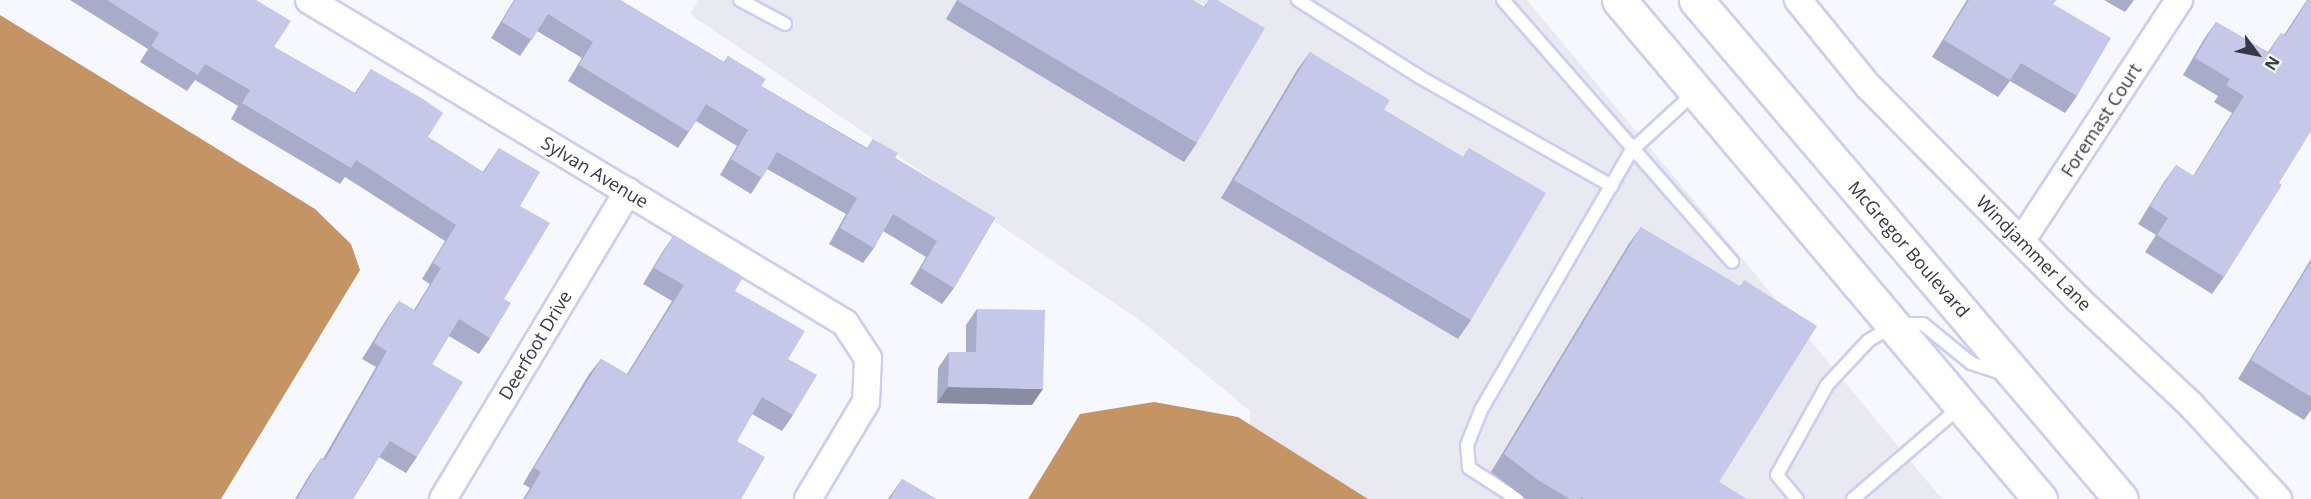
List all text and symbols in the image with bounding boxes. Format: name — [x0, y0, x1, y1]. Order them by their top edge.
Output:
north arrow — [2227, 24, 2287, 84]
text: N — [2259, 52, 2285, 75]
street label: Foremast Court — [2056, 59, 2146, 181]
street label: Sylvan Avenue — [538, 132, 652, 212]
street label: McGregor Boulevard — [1844, 176, 1974, 322]
street label: Windjammer Lane — [1972, 191, 2096, 315]
street label: Deerfoot Drive — [494, 287, 576, 403]

